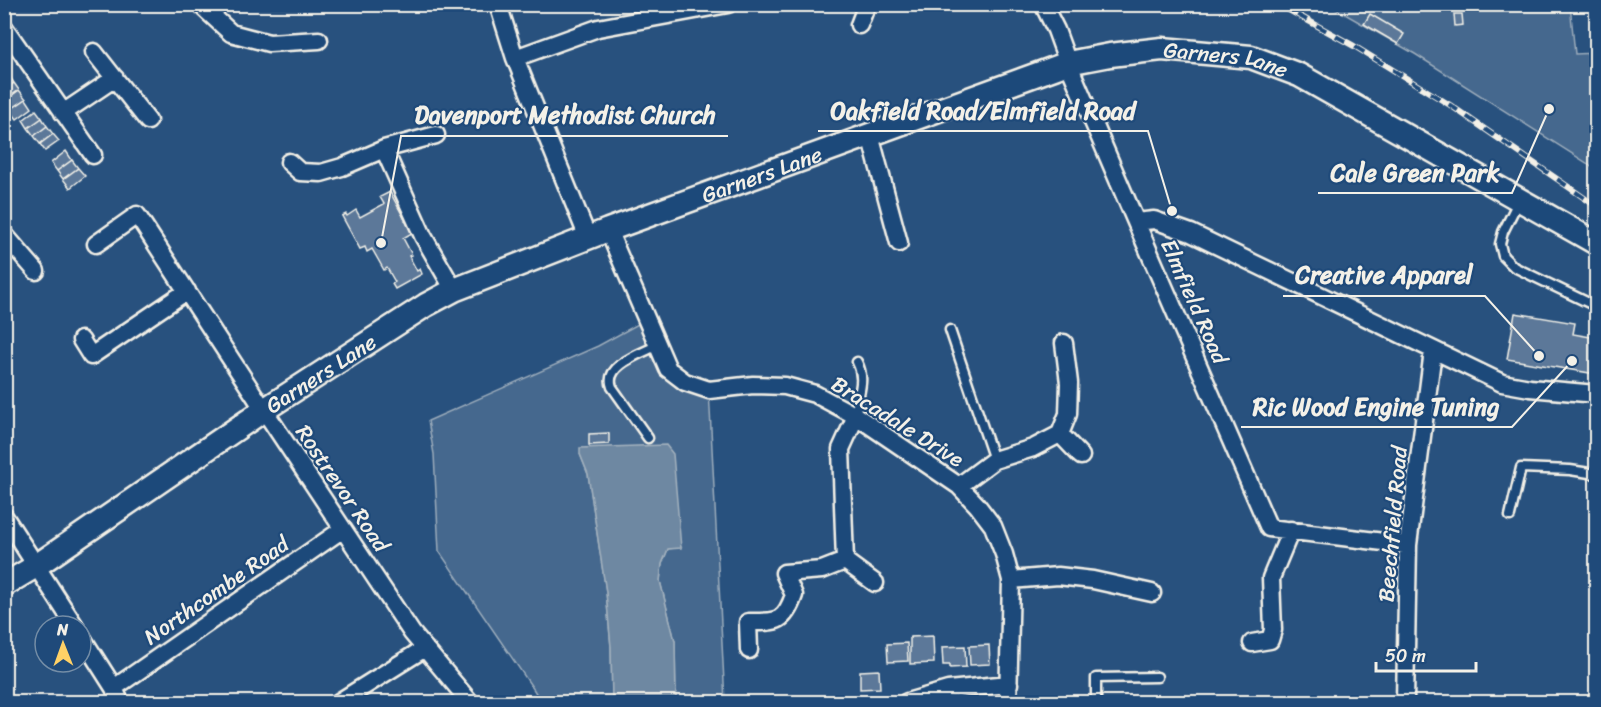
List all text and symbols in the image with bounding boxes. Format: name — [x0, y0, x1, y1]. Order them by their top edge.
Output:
street label: Garners Lane — [1162, 30, 1294, 89]
callout: Oakfield Road/Elmfield Road — [818, 89, 1148, 131]
text: Oakfield Road/Elmfield Road — [830, 90, 1138, 132]
callout: Davenport Methodist Church — [401, 94, 728, 136]
text: Davenport Methodist Church — [415, 94, 716, 136]
street label: Garners Lane — [696, 135, 828, 215]
callout: Cale Green Park — [1318, 151, 1512, 193]
text: Cale Green Park — [1330, 152, 1500, 194]
street label: Elmfield Road — [1150, 232, 1240, 371]
callout: Creative Apparel — [1283, 254, 1485, 296]
text: Creative Apparel — [1294, 254, 1474, 296]
street label: Garners Lane — [257, 323, 385, 424]
street label: Bracadale Drive — [823, 365, 972, 478]
callout: Ric Wood Engine Tuning — [1241, 385, 1512, 427]
text: Ric Wood Engine Tuning — [1252, 386, 1499, 428]
street label: Rostrevor Road — [285, 416, 401, 562]
street label: Beechfield Road — [1366, 443, 1419, 604]
street label: Northcombe Road — [135, 525, 299, 655]
north arrow — [33, 614, 93, 674]
text: N — [56, 615, 69, 644]
scale bar — [1376, 635, 1476, 673]
text: 50 m — [1385, 640, 1426, 672]

